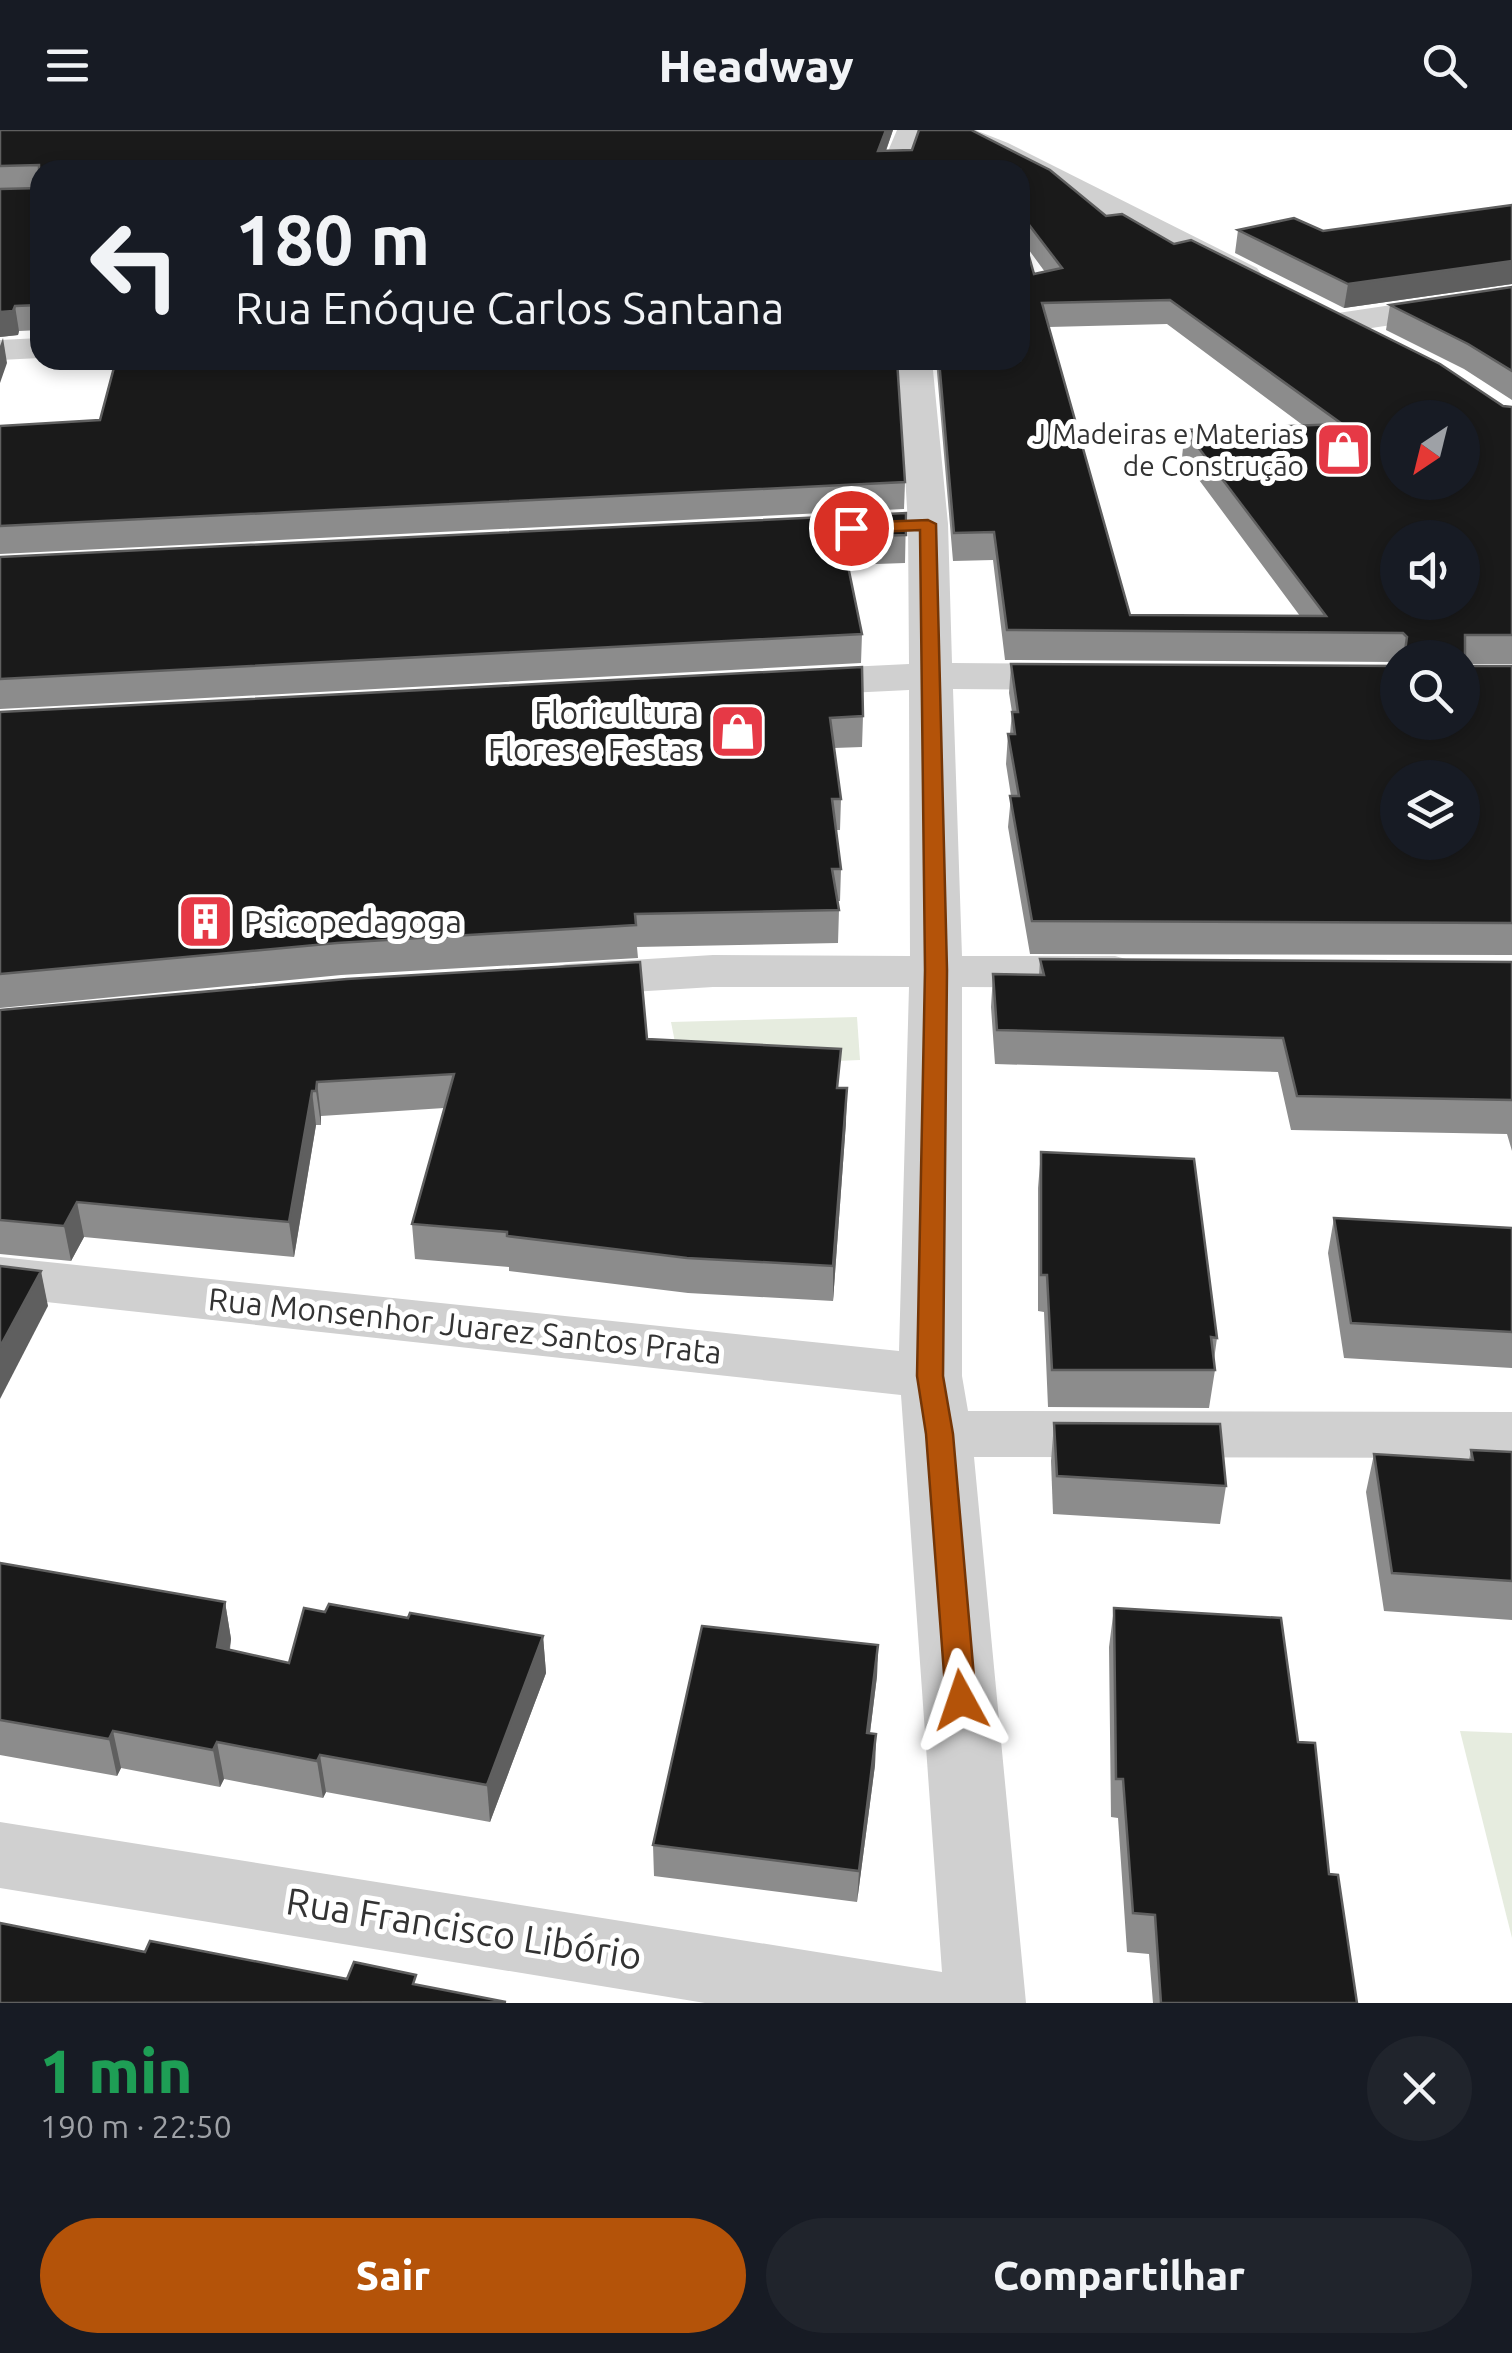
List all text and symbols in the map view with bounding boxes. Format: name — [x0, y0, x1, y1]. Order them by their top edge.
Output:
icon: menu — [40, 38, 95, 93]
icon: search — [1417, 38, 1472, 93]
text: Headway — [658, 40, 854, 91]
icon: left — [70, 200, 200, 330]
text: 180 m — [235, 200, 430, 278]
text: Rua Enóque Carlos Santana — [235, 282, 784, 333]
north arrow — [1380, 400, 1480, 500]
map controls — [1380, 400, 1480, 860]
place label: J Madeiras e Materias de Construção — [1032, 418, 1304, 481]
shop icon: J Madeiras e Materias de Construção — [1313, 420, 1373, 480]
pin — [809, 486, 894, 571]
icon: arrive — [824, 501, 879, 556]
button: sound — [1380, 520, 1480, 620]
button: search — [1380, 640, 1480, 740]
place label: Floricultura Flores e Festas — [488, 694, 699, 767]
shop icon: Floricultura Flores e Festas — [708, 701, 768, 761]
button: layers — [1380, 760, 1480, 860]
building icon: Psicopedagoga — [175, 892, 235, 952]
place label: Psicopedagoga — [244, 903, 462, 939]
street label: Rua Monsenhor Juarez Santos Prata — [207, 1280, 724, 1370]
position arrow — [909, 1648, 1013, 1752]
street label: Rua Francisco Libório — [283, 1879, 645, 1977]
button: close — [1367, 2036, 1472, 2141]
text: 1 min — [40, 2037, 193, 2104]
text: 190 m · 22:50 — [40, 2108, 232, 2144]
button: Sair — [40, 2218, 746, 2333]
button: Compartilhar — [766, 2218, 1472, 2333]

